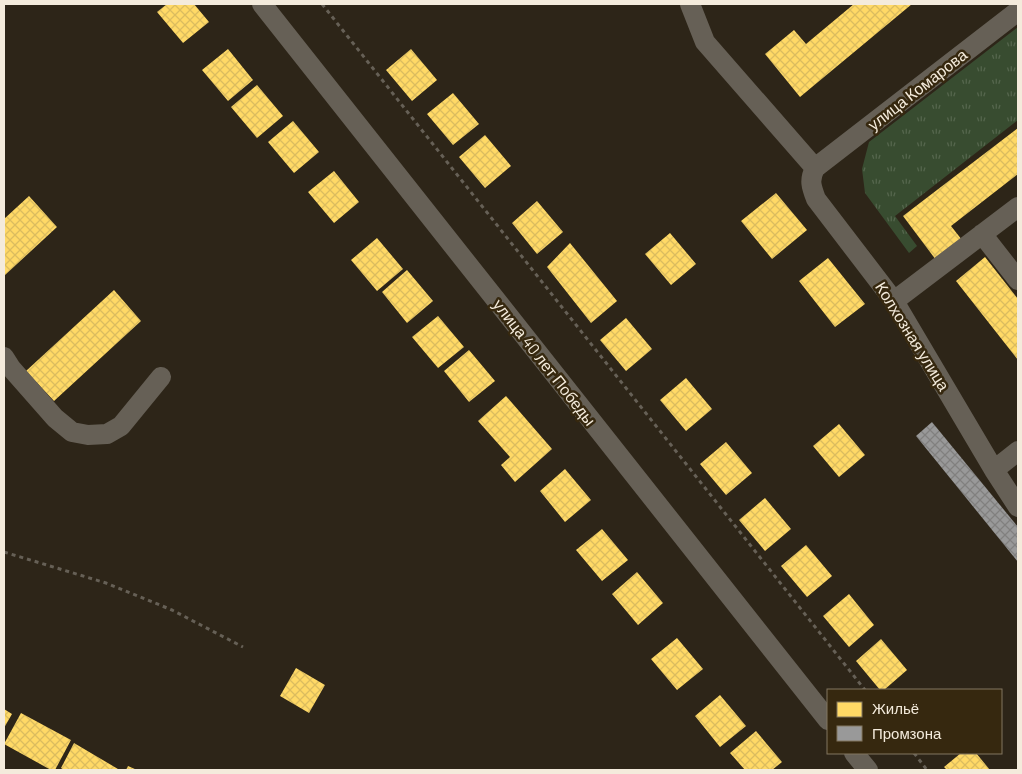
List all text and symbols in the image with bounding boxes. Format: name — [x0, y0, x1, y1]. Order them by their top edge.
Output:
street label: улица Комарова — [864, 44, 970, 134]
street label: Колхозная улица — [872, 278, 954, 394]
street label: улица 40 лет Победы — [490, 295, 600, 429]
legend — [827, 689, 1002, 754]
text: Жильё — [872, 699, 919, 717]
text: Промзона — [872, 724, 942, 742]

